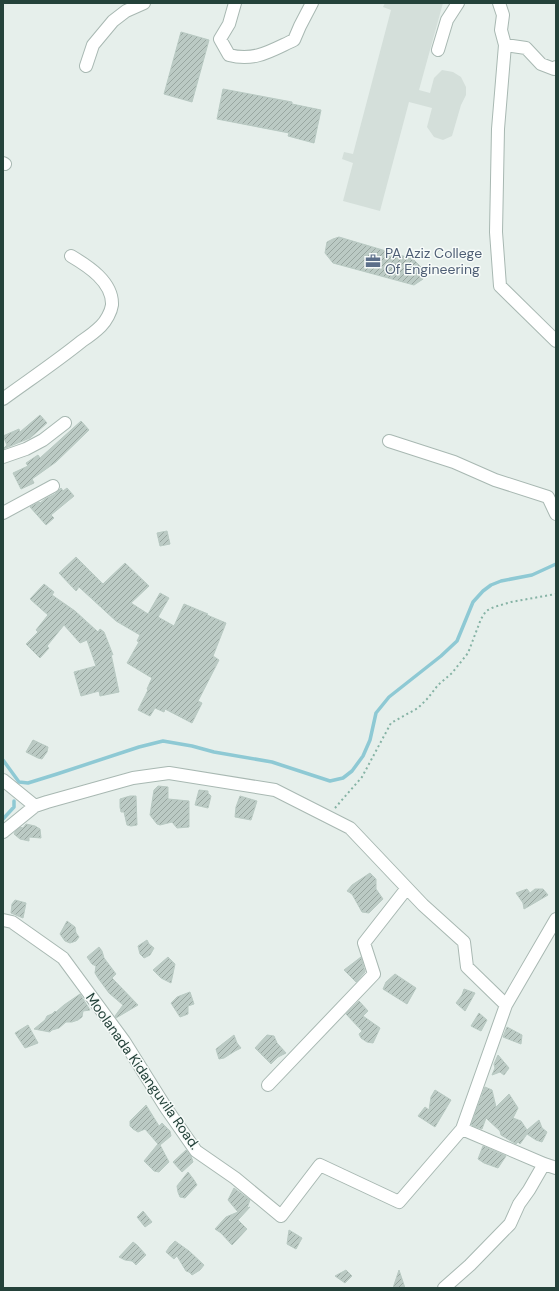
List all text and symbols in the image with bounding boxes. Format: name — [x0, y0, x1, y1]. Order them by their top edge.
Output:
place label: PA Aziz College Of Engineering — [385, 244, 482, 278]
office icon: PA Aziz College Of Engineering — [364, 252, 382, 270]
street label: Moolanada Kidanguvila Road. — [82, 989, 204, 1153]

